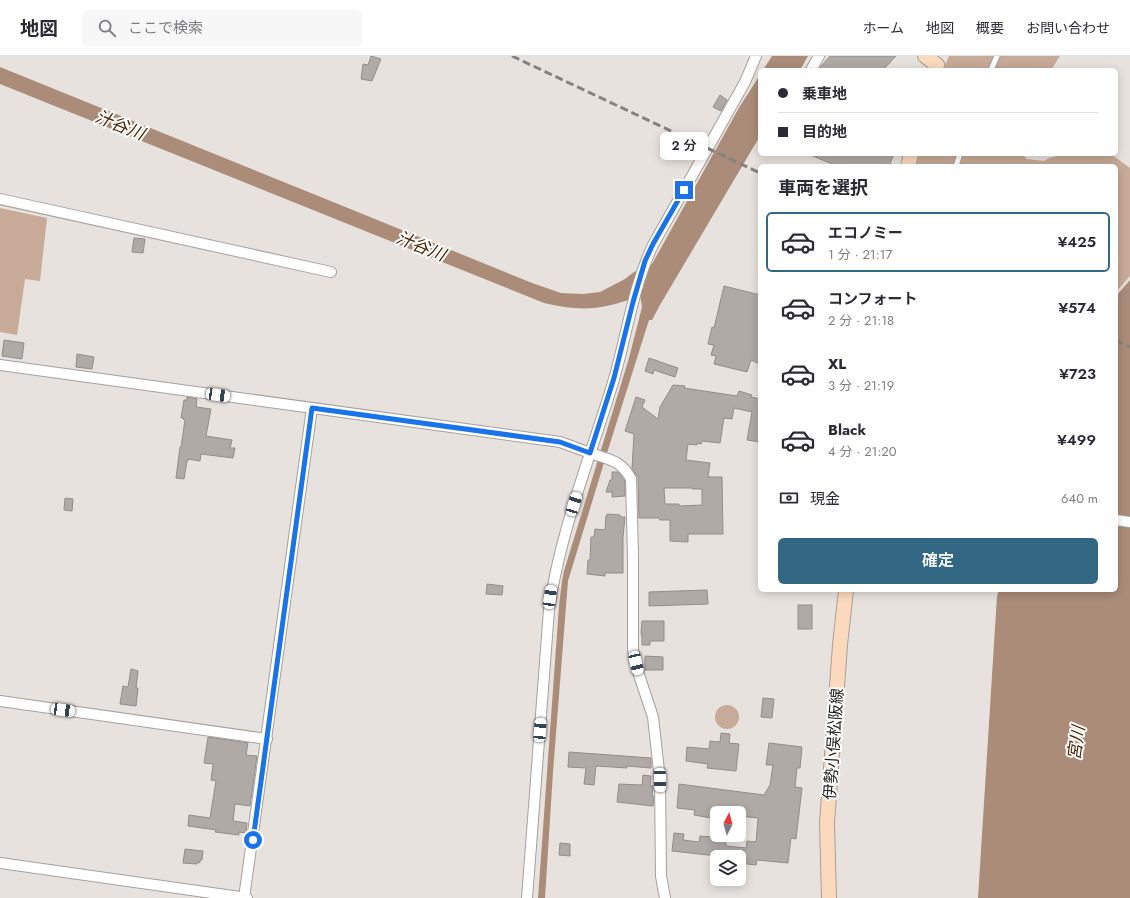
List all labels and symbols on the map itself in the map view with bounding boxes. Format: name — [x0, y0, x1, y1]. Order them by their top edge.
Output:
water label: 汁谷川 — [92, 104, 150, 146]
callout: 2 分 — [660, 132, 708, 160]
route end — [675, 181, 693, 199]
water label: 汁谷川 — [393, 225, 451, 267]
car — [205, 387, 231, 403]
car — [565, 491, 583, 517]
car — [542, 584, 558, 610]
car — [627, 650, 645, 676]
street label: 伊勢小俣松阪線 — [818, 687, 849, 801]
car — [50, 702, 76, 718]
car — [533, 718, 547, 742]
water label: 宮川 — [1062, 723, 1091, 762]
car — [654, 768, 666, 792]
north arrow — [710, 806, 746, 842]
route start — [244, 831, 262, 849]

